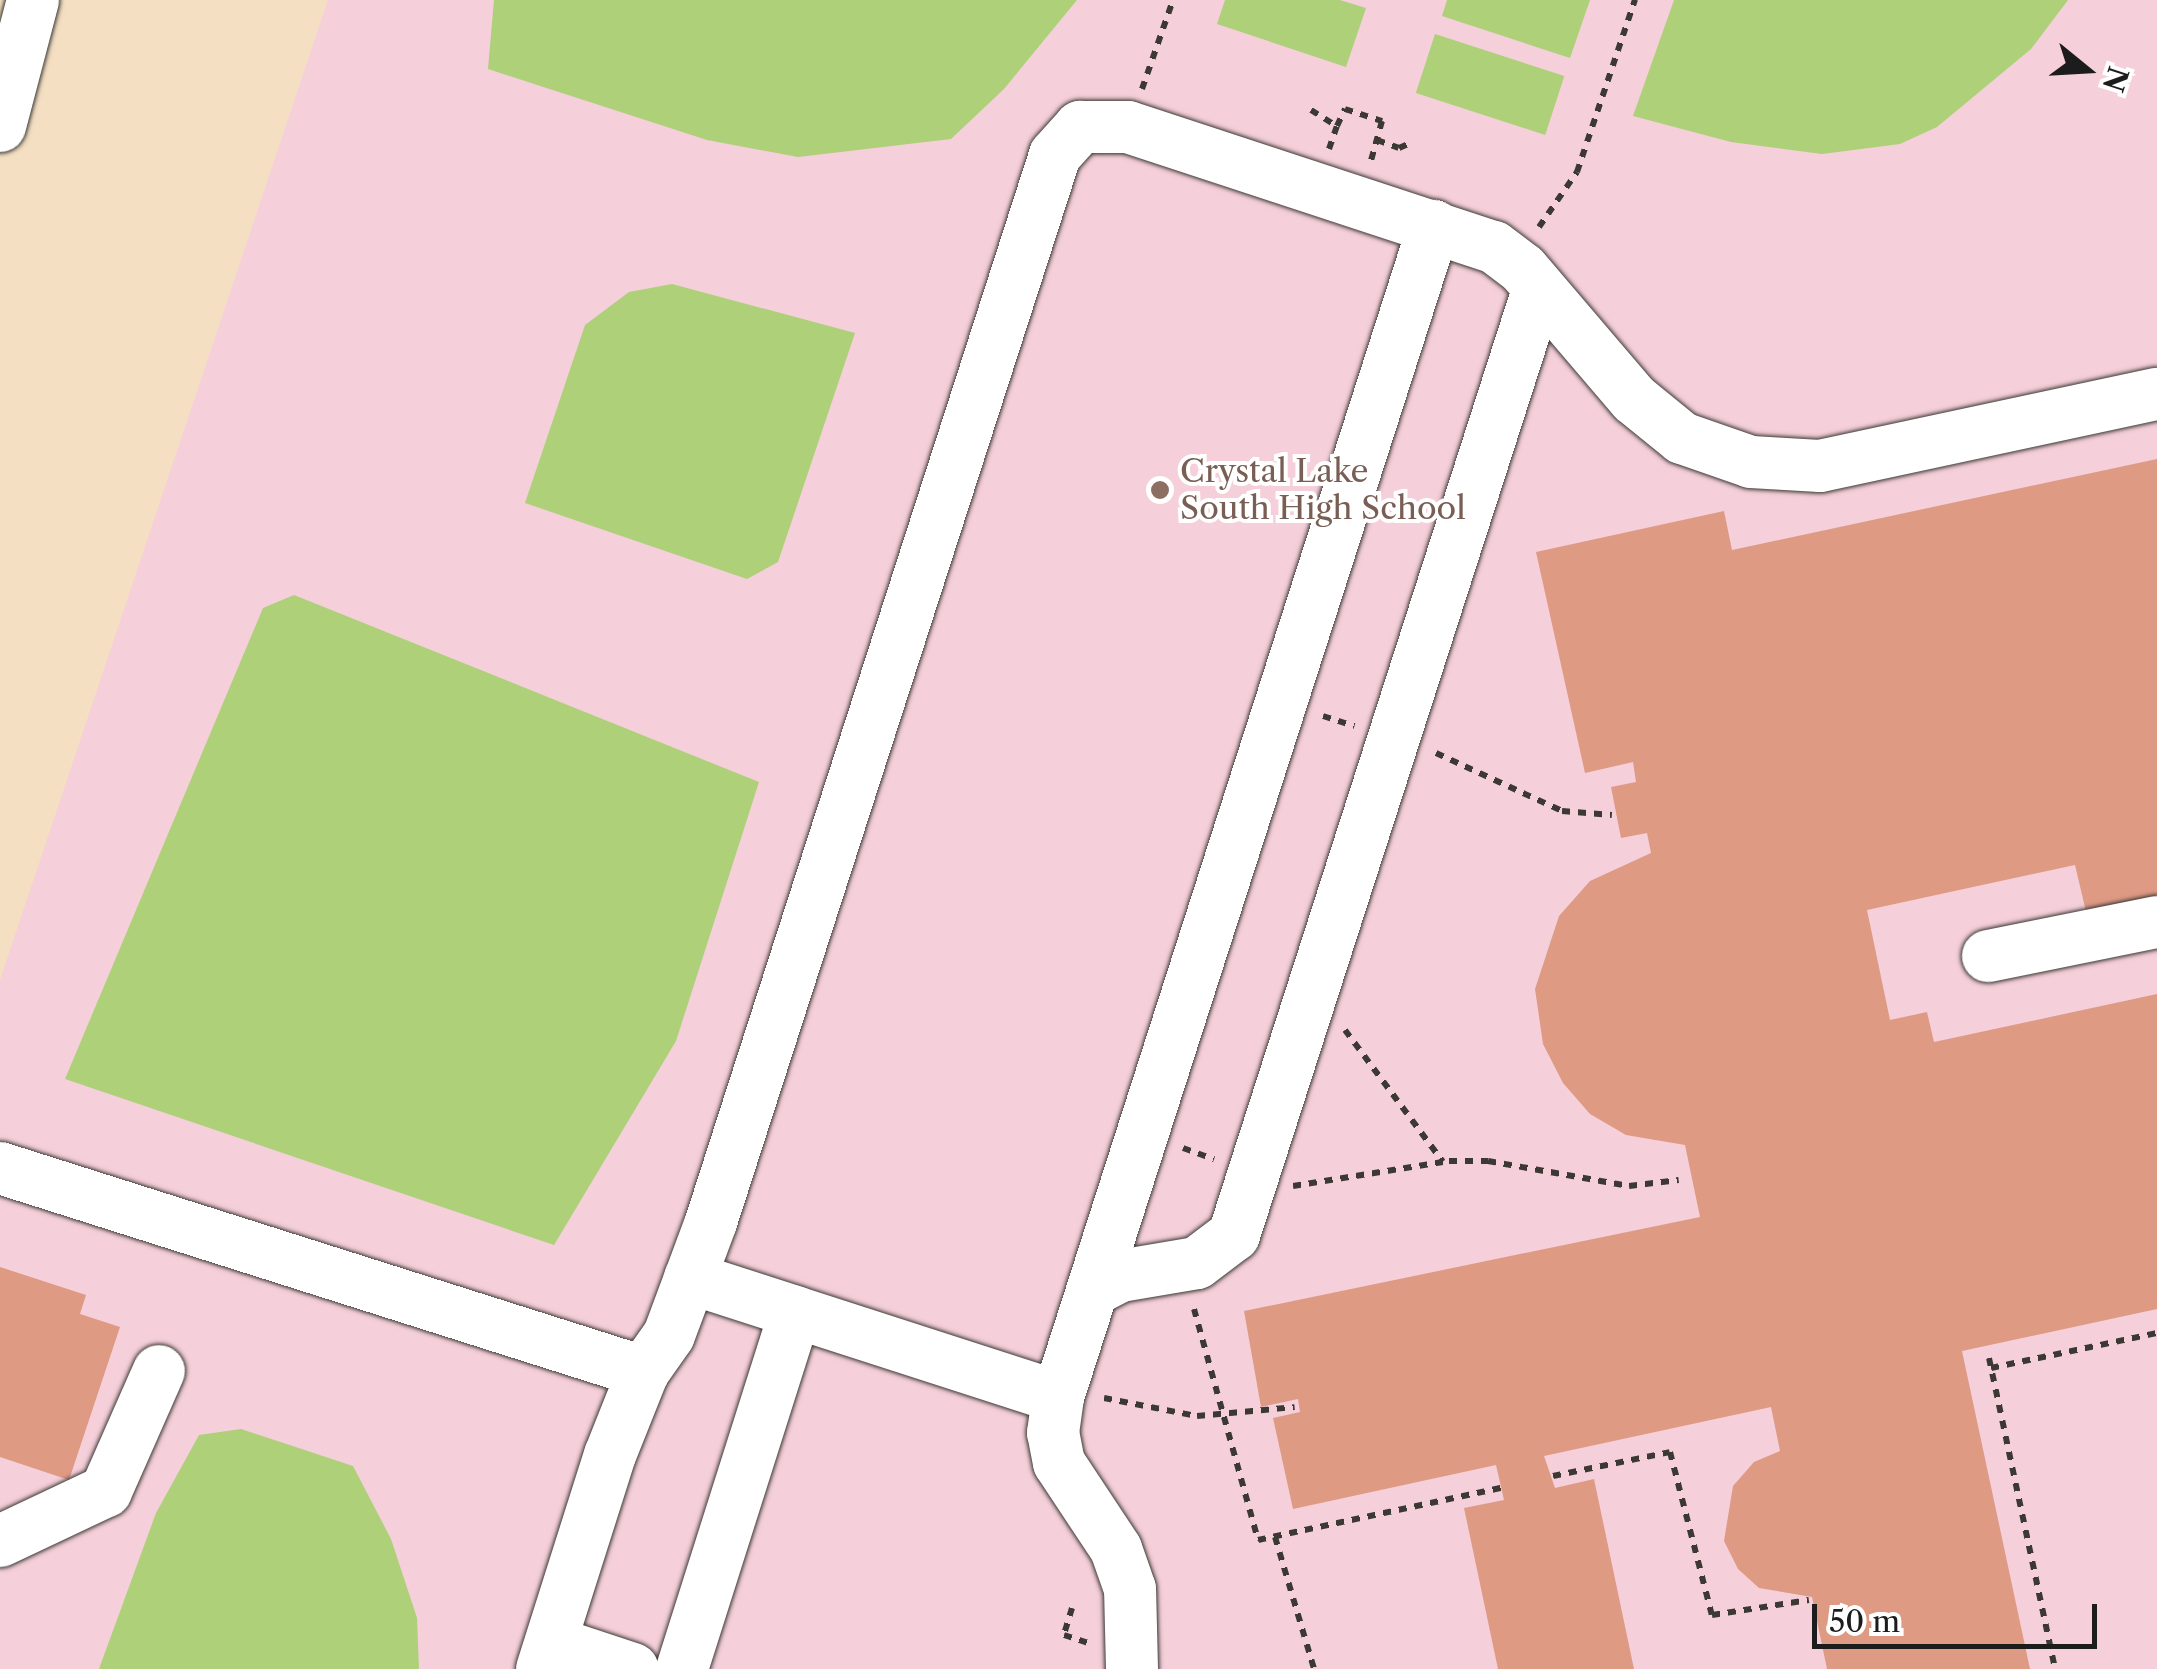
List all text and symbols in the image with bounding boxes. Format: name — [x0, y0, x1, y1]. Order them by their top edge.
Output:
north arrow — [2037, 20, 2137, 120]
text: N — [2096, 62, 2135, 96]
place label: Crystal Lake South High School — [1180, 453, 1466, 528]
marker: Crystal Lake South High School — [1149, 479, 1171, 501]
scale bar — [1817, 1584, 2102, 1646]
text: 50 m — [1829, 1603, 1900, 1640]

